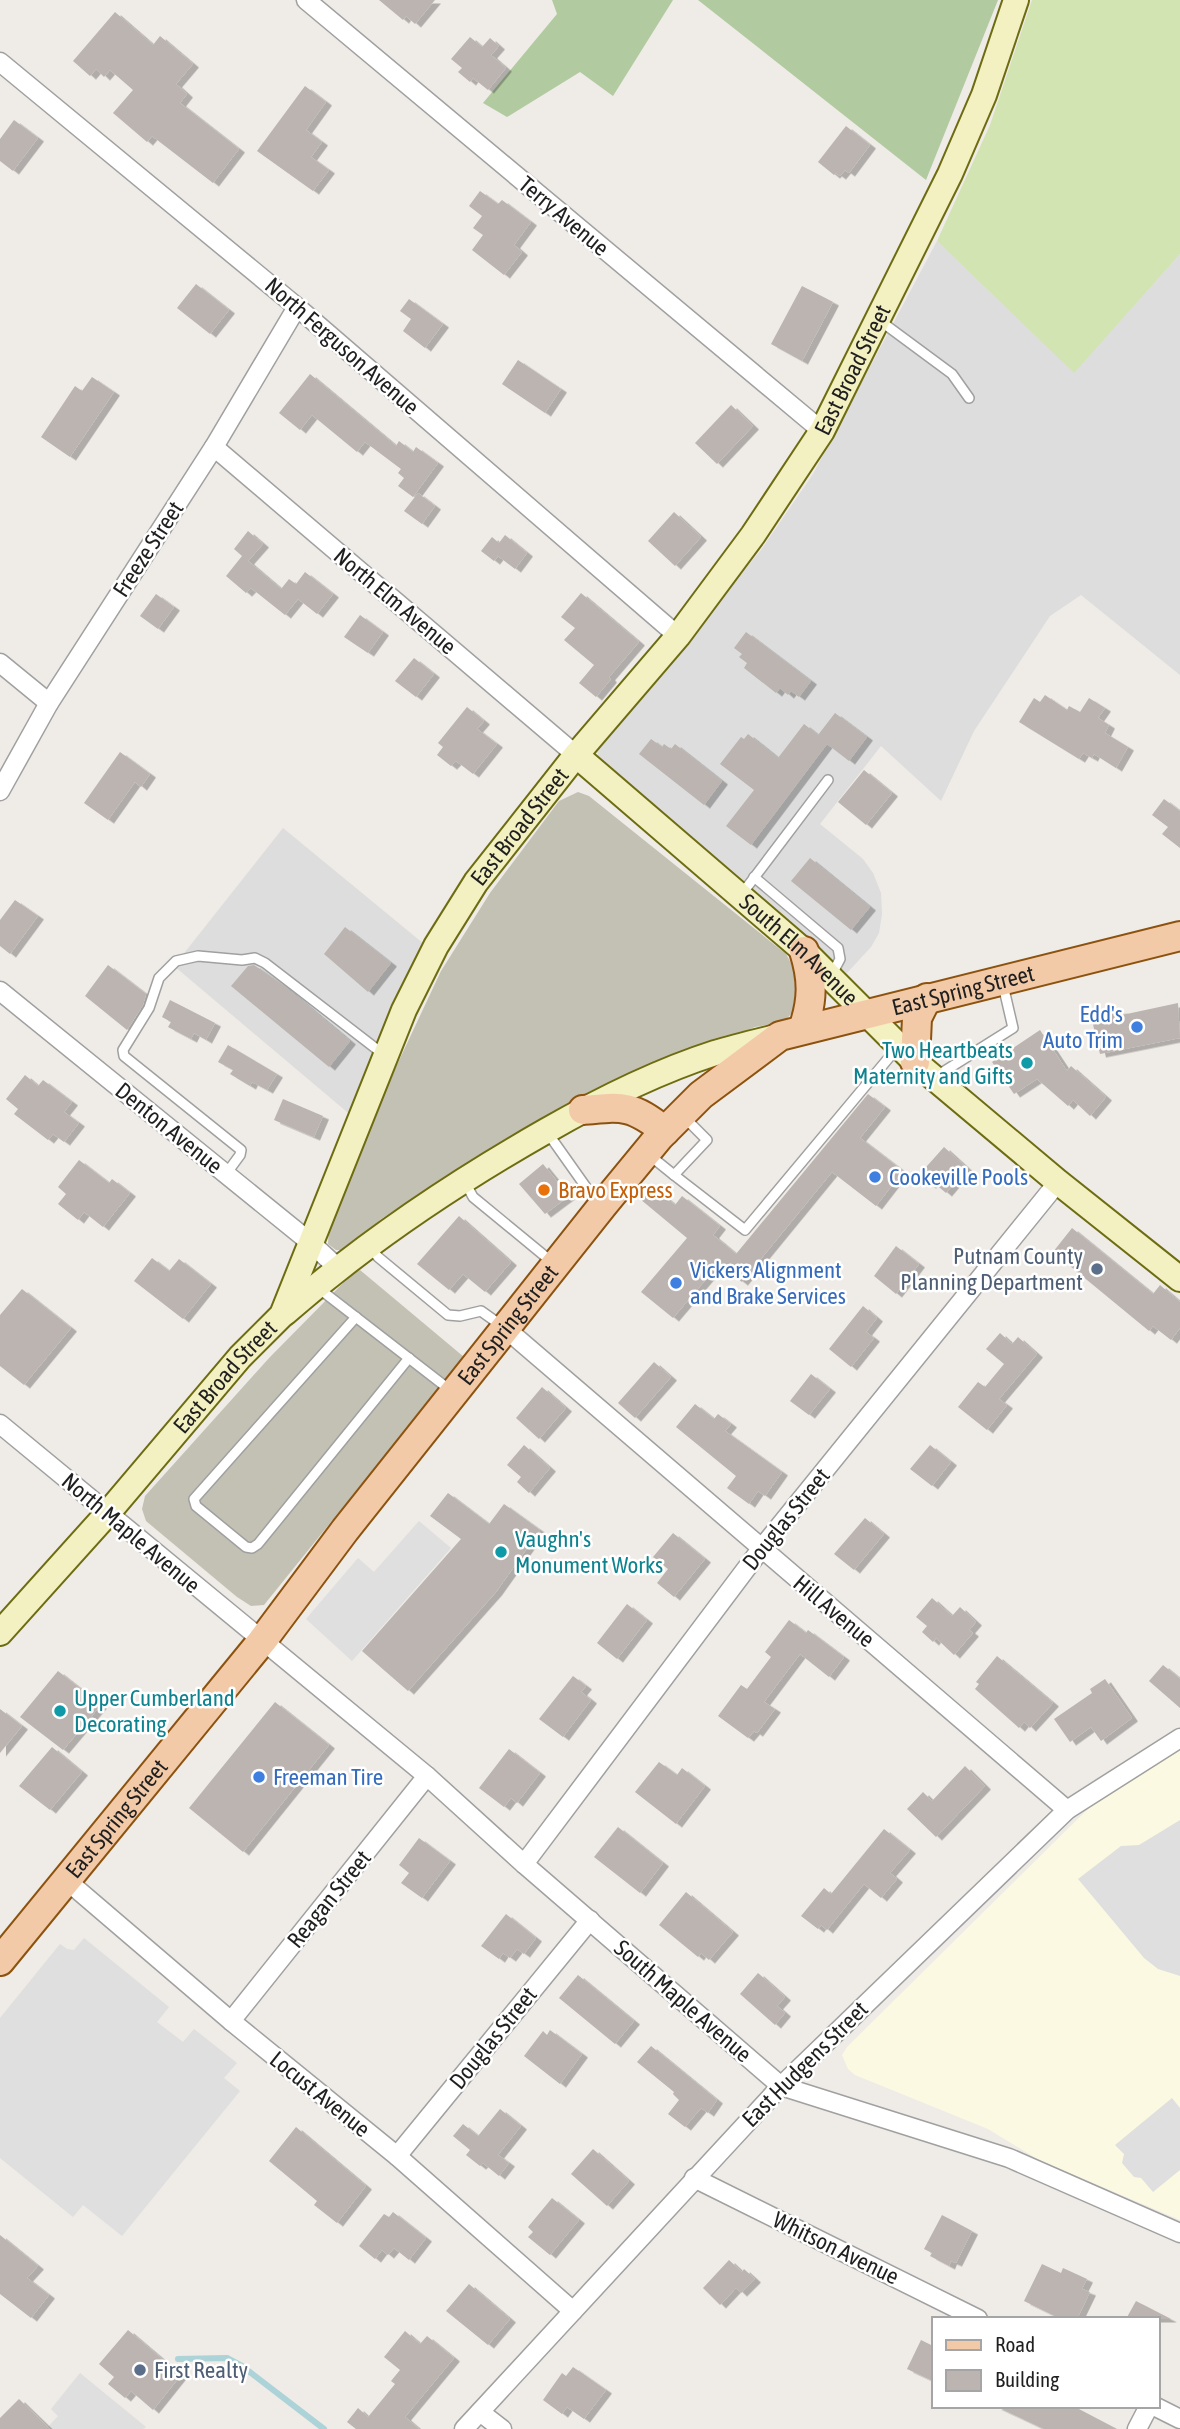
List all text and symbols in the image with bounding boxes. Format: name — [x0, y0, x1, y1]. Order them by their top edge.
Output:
street label: Terry Avenue — [514, 171, 614, 261]
street label: North Ferguson Avenue — [260, 272, 424, 420]
street label: East Broad Street — [809, 300, 896, 439]
street label: Freeze Street — [108, 496, 188, 602]
street label: North Elm Avenue — [329, 542, 461, 660]
street label: East Broad Street — [465, 763, 574, 891]
street label: South Elm Avenue — [734, 889, 864, 1011]
street label: East Spring Street — [889, 960, 1037, 1021]
place label: Edd's Auto Trim — [1043, 1001, 1123, 1053]
marker: Edd's Auto Trim — [1129, 1019, 1145, 1035]
place label: Two Heartbeats Maternity and Gifts — [853, 1037, 1013, 1089]
marker: Two Heartbeats Maternity and Gifts — [1019, 1055, 1035, 1071]
street label: Denton Avenue — [110, 1077, 228, 1179]
place label: Cookeville Pools — [889, 1164, 1028, 1190]
marker: Cookeville Pools — [867, 1169, 883, 1185]
place label: Bravo Express — [558, 1177, 673, 1203]
marker: Bravo Express — [536, 1182, 552, 1198]
place label: Putnam County Planning Department — [900, 1243, 1083, 1295]
place label: Vickers Alignment and Brake Services — [690, 1257, 846, 1309]
street label: East Spring Street — [452, 1260, 563, 1390]
marker: Putnam County Planning Department — [1089, 1261, 1105, 1277]
marker: Vickers Alignment and Brake Services — [668, 1275, 684, 1291]
street label: East Broad Street — [168, 1315, 282, 1439]
street label: Douglas Street — [737, 1463, 835, 1575]
street label: North Maple Avenue — [57, 1468, 205, 1598]
place label: Vaughn's Monument Works — [515, 1526, 663, 1578]
marker: Vaughn's Monument Works — [493, 1544, 509, 1560]
street label: Hill Avenue — [788, 1570, 880, 1652]
place label: Upper Cumberland Decorating — [74, 1685, 235, 1737]
marker: Upper Cumberland Decorating — [52, 1703, 68, 1719]
street label: East Spring Street — [60, 1754, 173, 1883]
place label: Freeman Tire — [273, 1764, 383, 1790]
marker: Freeman Tire — [251, 1769, 267, 1785]
street label: Reagan Street — [282, 1845, 376, 1953]
street label: South Maple Avenue — [609, 1935, 757, 2067]
street label: Douglas Street — [444, 1982, 542, 2094]
street label: East Hudgens Street — [737, 1996, 873, 2132]
street label: Locust Avenue — [265, 2046, 375, 2142]
street label: Whitson Avenue — [769, 2206, 903, 2290]
legend — [932, 2317, 1159, 2408]
text: Road — [995, 2332, 1035, 2356]
place label: First Realty — [154, 2357, 248, 2383]
marker: First Realty — [132, 2362, 148, 2378]
text: Building — [995, 2367, 1059, 2391]

